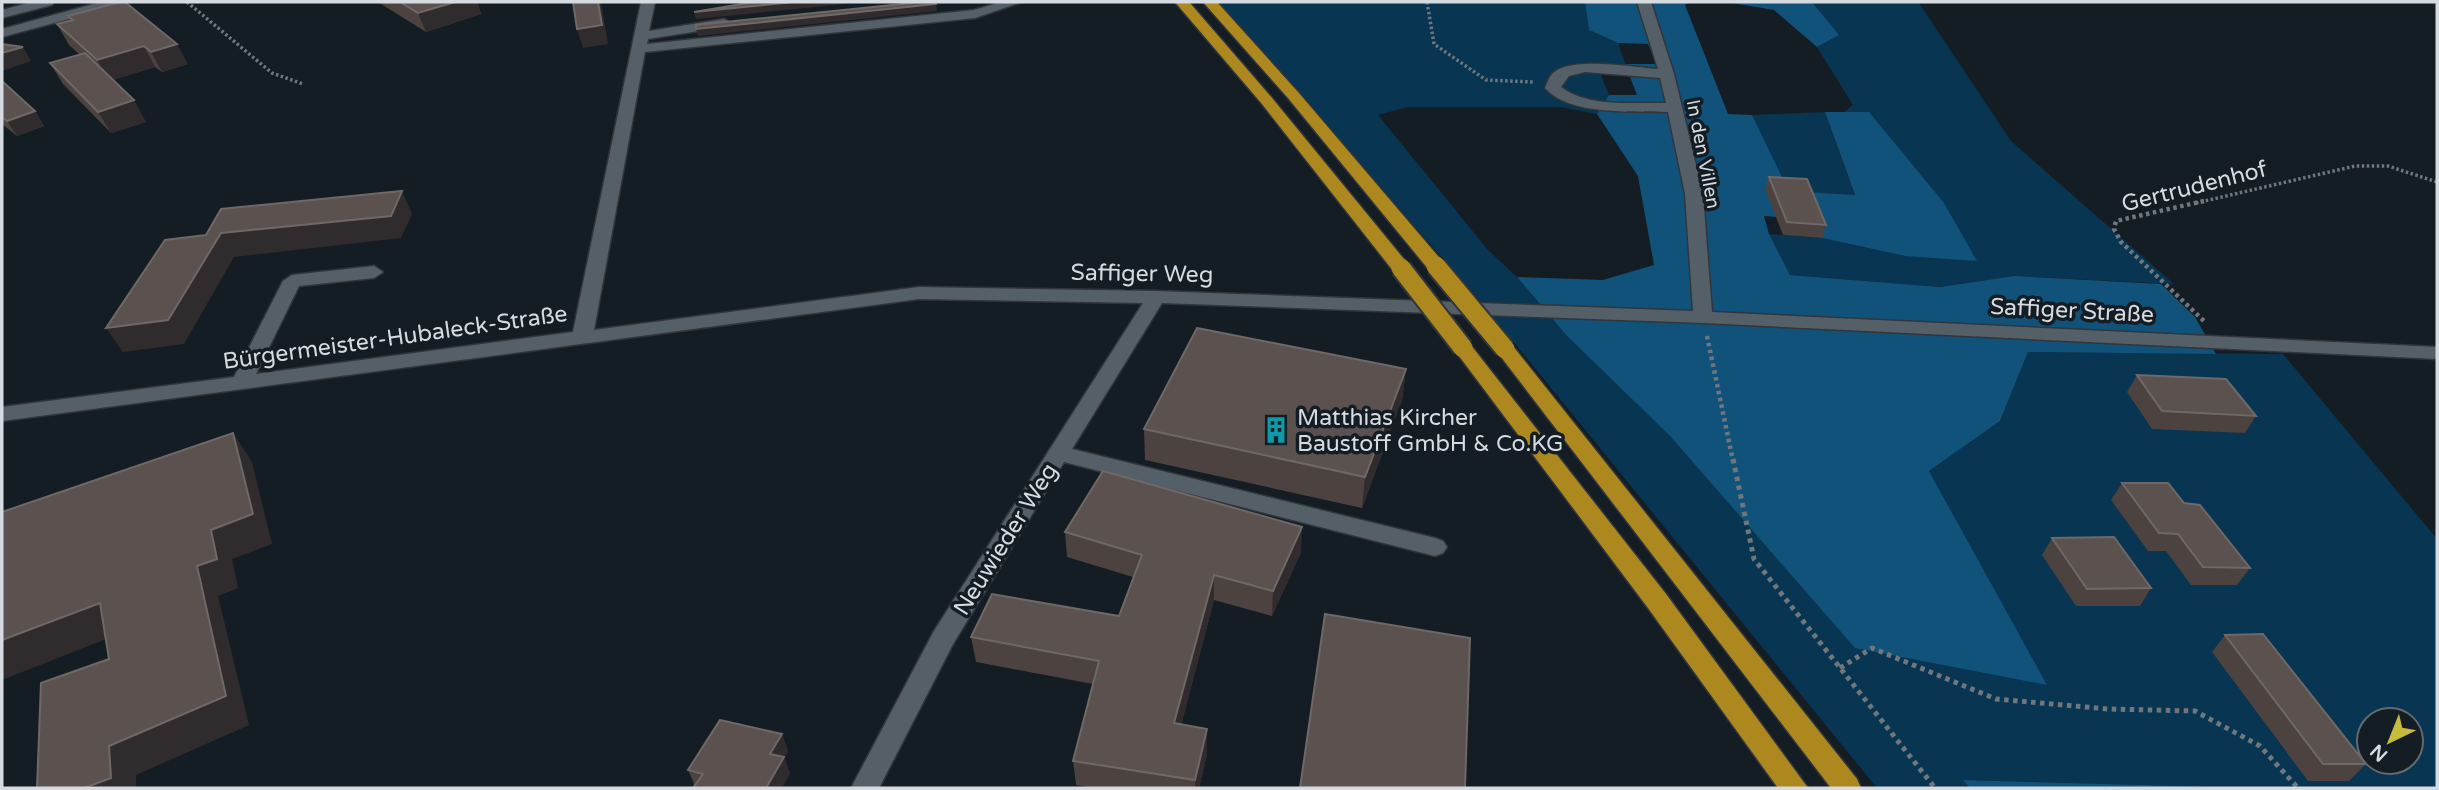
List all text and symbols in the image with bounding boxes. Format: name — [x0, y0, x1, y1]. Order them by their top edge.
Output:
street label: In den Villen — [1682, 98, 1724, 211]
street label: Gertrudenhof — [2119, 155, 2270, 219]
street label: Saffiger Weg — [1070, 259, 1214, 289]
street label: Saffiger Straße — [1989, 293, 2155, 329]
street label: Bürgermeister-Hubaleck-Straße — [221, 300, 569, 376]
place label: Matthias Kircher Baustoff GmbH & Co.KG — [1297, 404, 1563, 458]
building icon: Matthias Kircher Baustoff GmbH & Co.KG — [1261, 415, 1291, 445]
street label: Neuwieder Weg — [948, 458, 1064, 621]
north arrow — [2355, 706, 2425, 776]
text: N — [2366, 739, 2392, 766]

